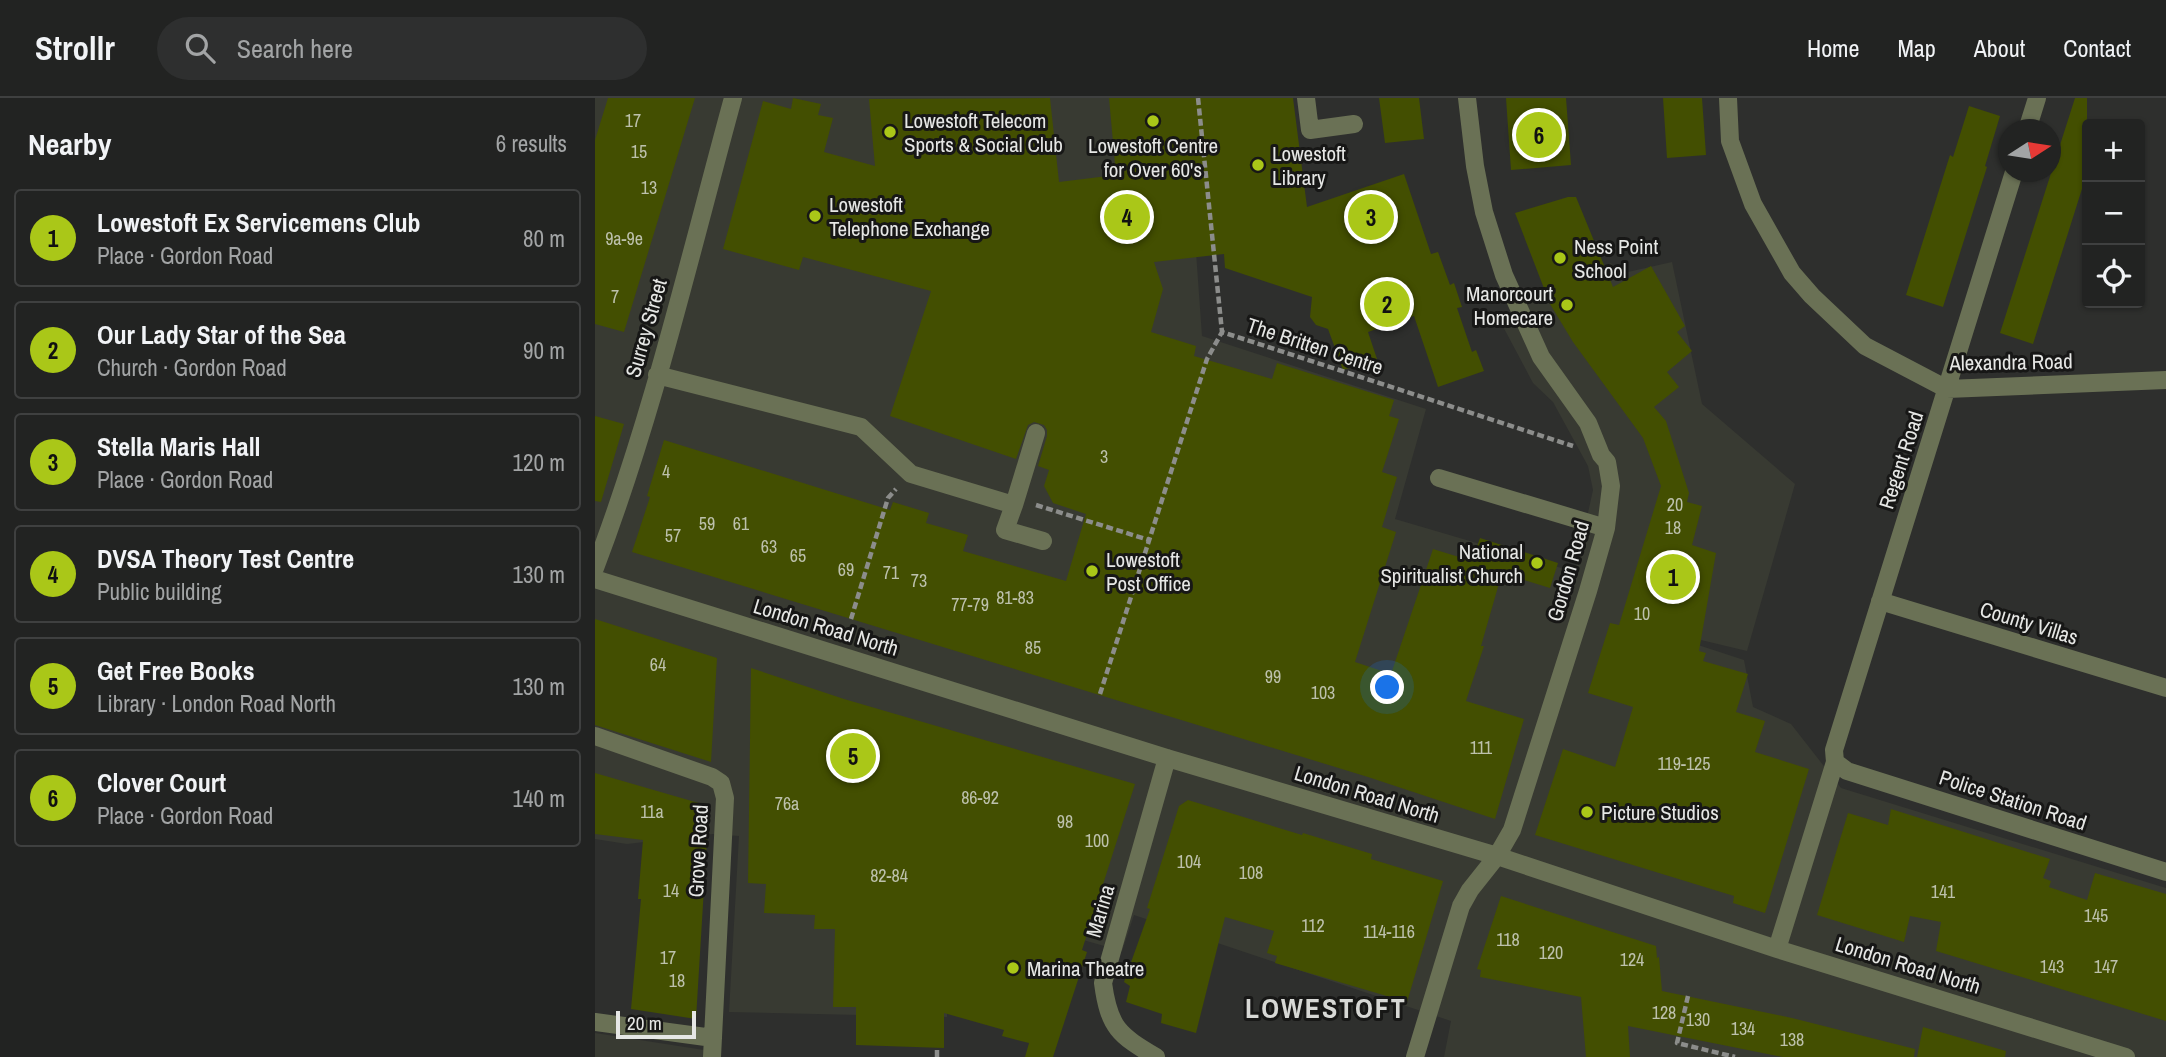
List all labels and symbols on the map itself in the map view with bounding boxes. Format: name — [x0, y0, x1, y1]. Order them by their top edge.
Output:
place label: Lowestoft Telecom Sports & Social Club — [904, 106, 1063, 159]
house number: 17 — [625, 108, 641, 133]
pin: 6 — [1516, 109, 1562, 161]
marker: Lowestoft Centre for Over 60's — [1145, 113, 1161, 129]
north arrow — [1998, 119, 2061, 182]
marker: Lowestoft Telecom Sports & Social Club — [882, 124, 898, 140]
place label: Lowestoft Centre for Over 60's — [1088, 131, 1218, 184]
house number: 15 — [631, 139, 647, 164]
place label: Lowestoft Library — [1272, 139, 1346, 192]
marker: Lowestoft Library — [1250, 157, 1266, 173]
house number: 13 — [641, 175, 657, 200]
place label: Lowestoft Telephone Exchange — [829, 190, 990, 243]
pin: 4 — [1104, 191, 1150, 243]
pin: 3 — [1348, 191, 1394, 243]
marker: Lowestoft Telephone Exchange — [807, 208, 823, 224]
house number: 9a-9e — [605, 226, 643, 251]
place label: Ness Point School — [1574, 232, 1658, 285]
marker: Ness Point School — [1552, 250, 1568, 266]
street label: Surrey Street — [618, 275, 674, 381]
pin: 2 — [1364, 278, 1410, 330]
place label: Manorcourt Homecare — [1466, 279, 1553, 332]
house number: 7 — [611, 284, 619, 309]
marker: Manorcourt Homecare — [1559, 297, 1575, 313]
street label: The Britten Centre — [1243, 310, 1387, 382]
street label: Alexandra Road — [1948, 346, 2073, 378]
street label: Regent Road — [1872, 407, 1930, 513]
house number: 3 — [1100, 444, 1108, 469]
house number: 4 — [662, 459, 670, 484]
house number: 20 — [1667, 492, 1683, 517]
house number: 59 — [699, 511, 715, 536]
house number: 61 — [733, 511, 750, 536]
house number: 18 — [1665, 515, 1681, 540]
street label: Gordon Road — [1540, 517, 1596, 625]
house number: 57 — [665, 523, 681, 548]
house number: 63 — [761, 534, 777, 559]
place label: National Spiritualist Church — [1380, 537, 1523, 590]
house number: 65 — [790, 543, 806, 568]
place label: Lowestoft Post Office — [1106, 545, 1191, 598]
pin: 1 — [1650, 551, 1696, 603]
marker: National Spiritualist Church — [1529, 555, 1545, 571]
house number: 69 — [838, 557, 854, 582]
house number: 71 — [883, 560, 900, 585]
marker: Lowestoft Post Office — [1084, 563, 1100, 579]
house number: 73 — [911, 568, 927, 593]
house number: 81-83 — [996, 585, 1034, 610]
street label: London Road North — [750, 591, 902, 663]
house number: 77-79 — [951, 592, 989, 617]
street label: County Villas — [1976, 594, 2082, 652]
house number: 10 — [1634, 601, 1650, 626]
house number: 85 — [1025, 635, 1041, 660]
house number: 64 — [650, 652, 666, 677]
house number: 99 — [1265, 664, 1281, 689]
your location — [1370, 670, 1404, 704]
house number: 103 — [1311, 680, 1335, 705]
pin: 5 — [830, 730, 876, 782]
house number: 111 — [1470, 735, 1493, 760]
house number: 119-125 — [1657, 751, 1711, 776]
street label: London Road North — [1291, 758, 1443, 830]
street label: Police Station Road — [1936, 763, 2090, 837]
house number: 86-92 — [961, 785, 999, 810]
house number: 76a — [775, 791, 799, 816]
place label: Picture Studios — [1601, 798, 1719, 827]
house number: 11a — [640, 799, 664, 824]
street label: Grove Road — [681, 804, 715, 898]
marker: Picture Studios — [1579, 804, 1595, 820]
house number: 98 — [1057, 809, 1073, 834]
house number: 100 — [1085, 828, 1109, 853]
house number: 104 — [1177, 849, 1201, 874]
house number: 108 — [1239, 860, 1263, 885]
house number: 82-84 — [870, 863, 908, 888]
house number: 14 — [663, 878, 679, 903]
house number: 141 — [1931, 879, 1956, 904]
street label: Marina — [1079, 881, 1121, 941]
house number: 145 — [2084, 903, 2108, 928]
house number: 112 — [1301, 913, 1325, 938]
house number: 114-116 — [1363, 919, 1415, 944]
house number: 118 — [1496, 927, 1520, 952]
street label: London Road North — [1832, 929, 1984, 1001]
house number: 120 — [1539, 940, 1563, 965]
house number: 17 — [660, 945, 676, 970]
house number: 124 — [1620, 947, 1644, 972]
place label: Marina Theatre — [1027, 954, 1144, 983]
house number: 143 — [2040, 954, 2064, 979]
house number: 147 — [2094, 954, 2118, 979]
marker: Marina Theatre — [1005, 960, 1021, 976]
house number: 18 — [669, 968, 685, 993]
district label: LOWESTOFT — [1245, 989, 1407, 1027]
house number: 128 — [1652, 1000, 1676, 1025]
house number: 130 — [1686, 1007, 1710, 1032]
scale bar — [616, 1008, 697, 1040]
house number: 134 — [1731, 1016, 1755, 1041]
house number: 138 — [1780, 1027, 1804, 1052]

